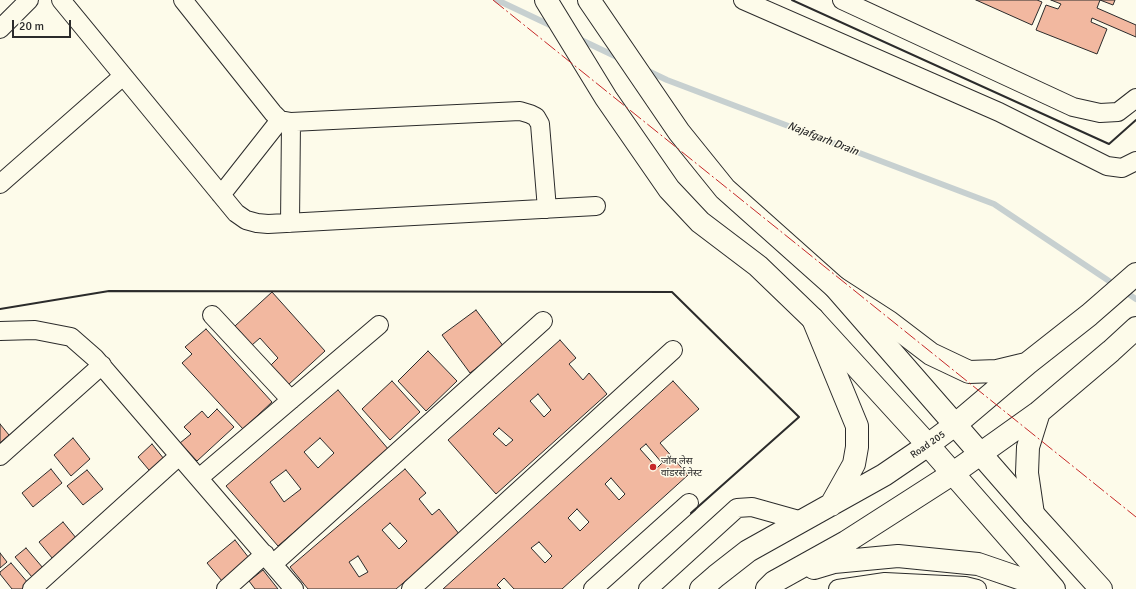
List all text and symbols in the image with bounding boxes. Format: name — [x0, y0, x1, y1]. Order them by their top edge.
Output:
scale bar — [14, 12, 73, 38]
text: 20 m — [19, 19, 44, 34]
water label: Najafgarh Drain — [786, 119, 860, 159]
street label: Road 205 — [908, 429, 948, 461]
place label: जॉब लेस वांडरर्स नेस्ट — [661, 455, 702, 478]
marker: जॉब लेस वांडरर्स नेस्ट — [648, 462, 658, 472]

